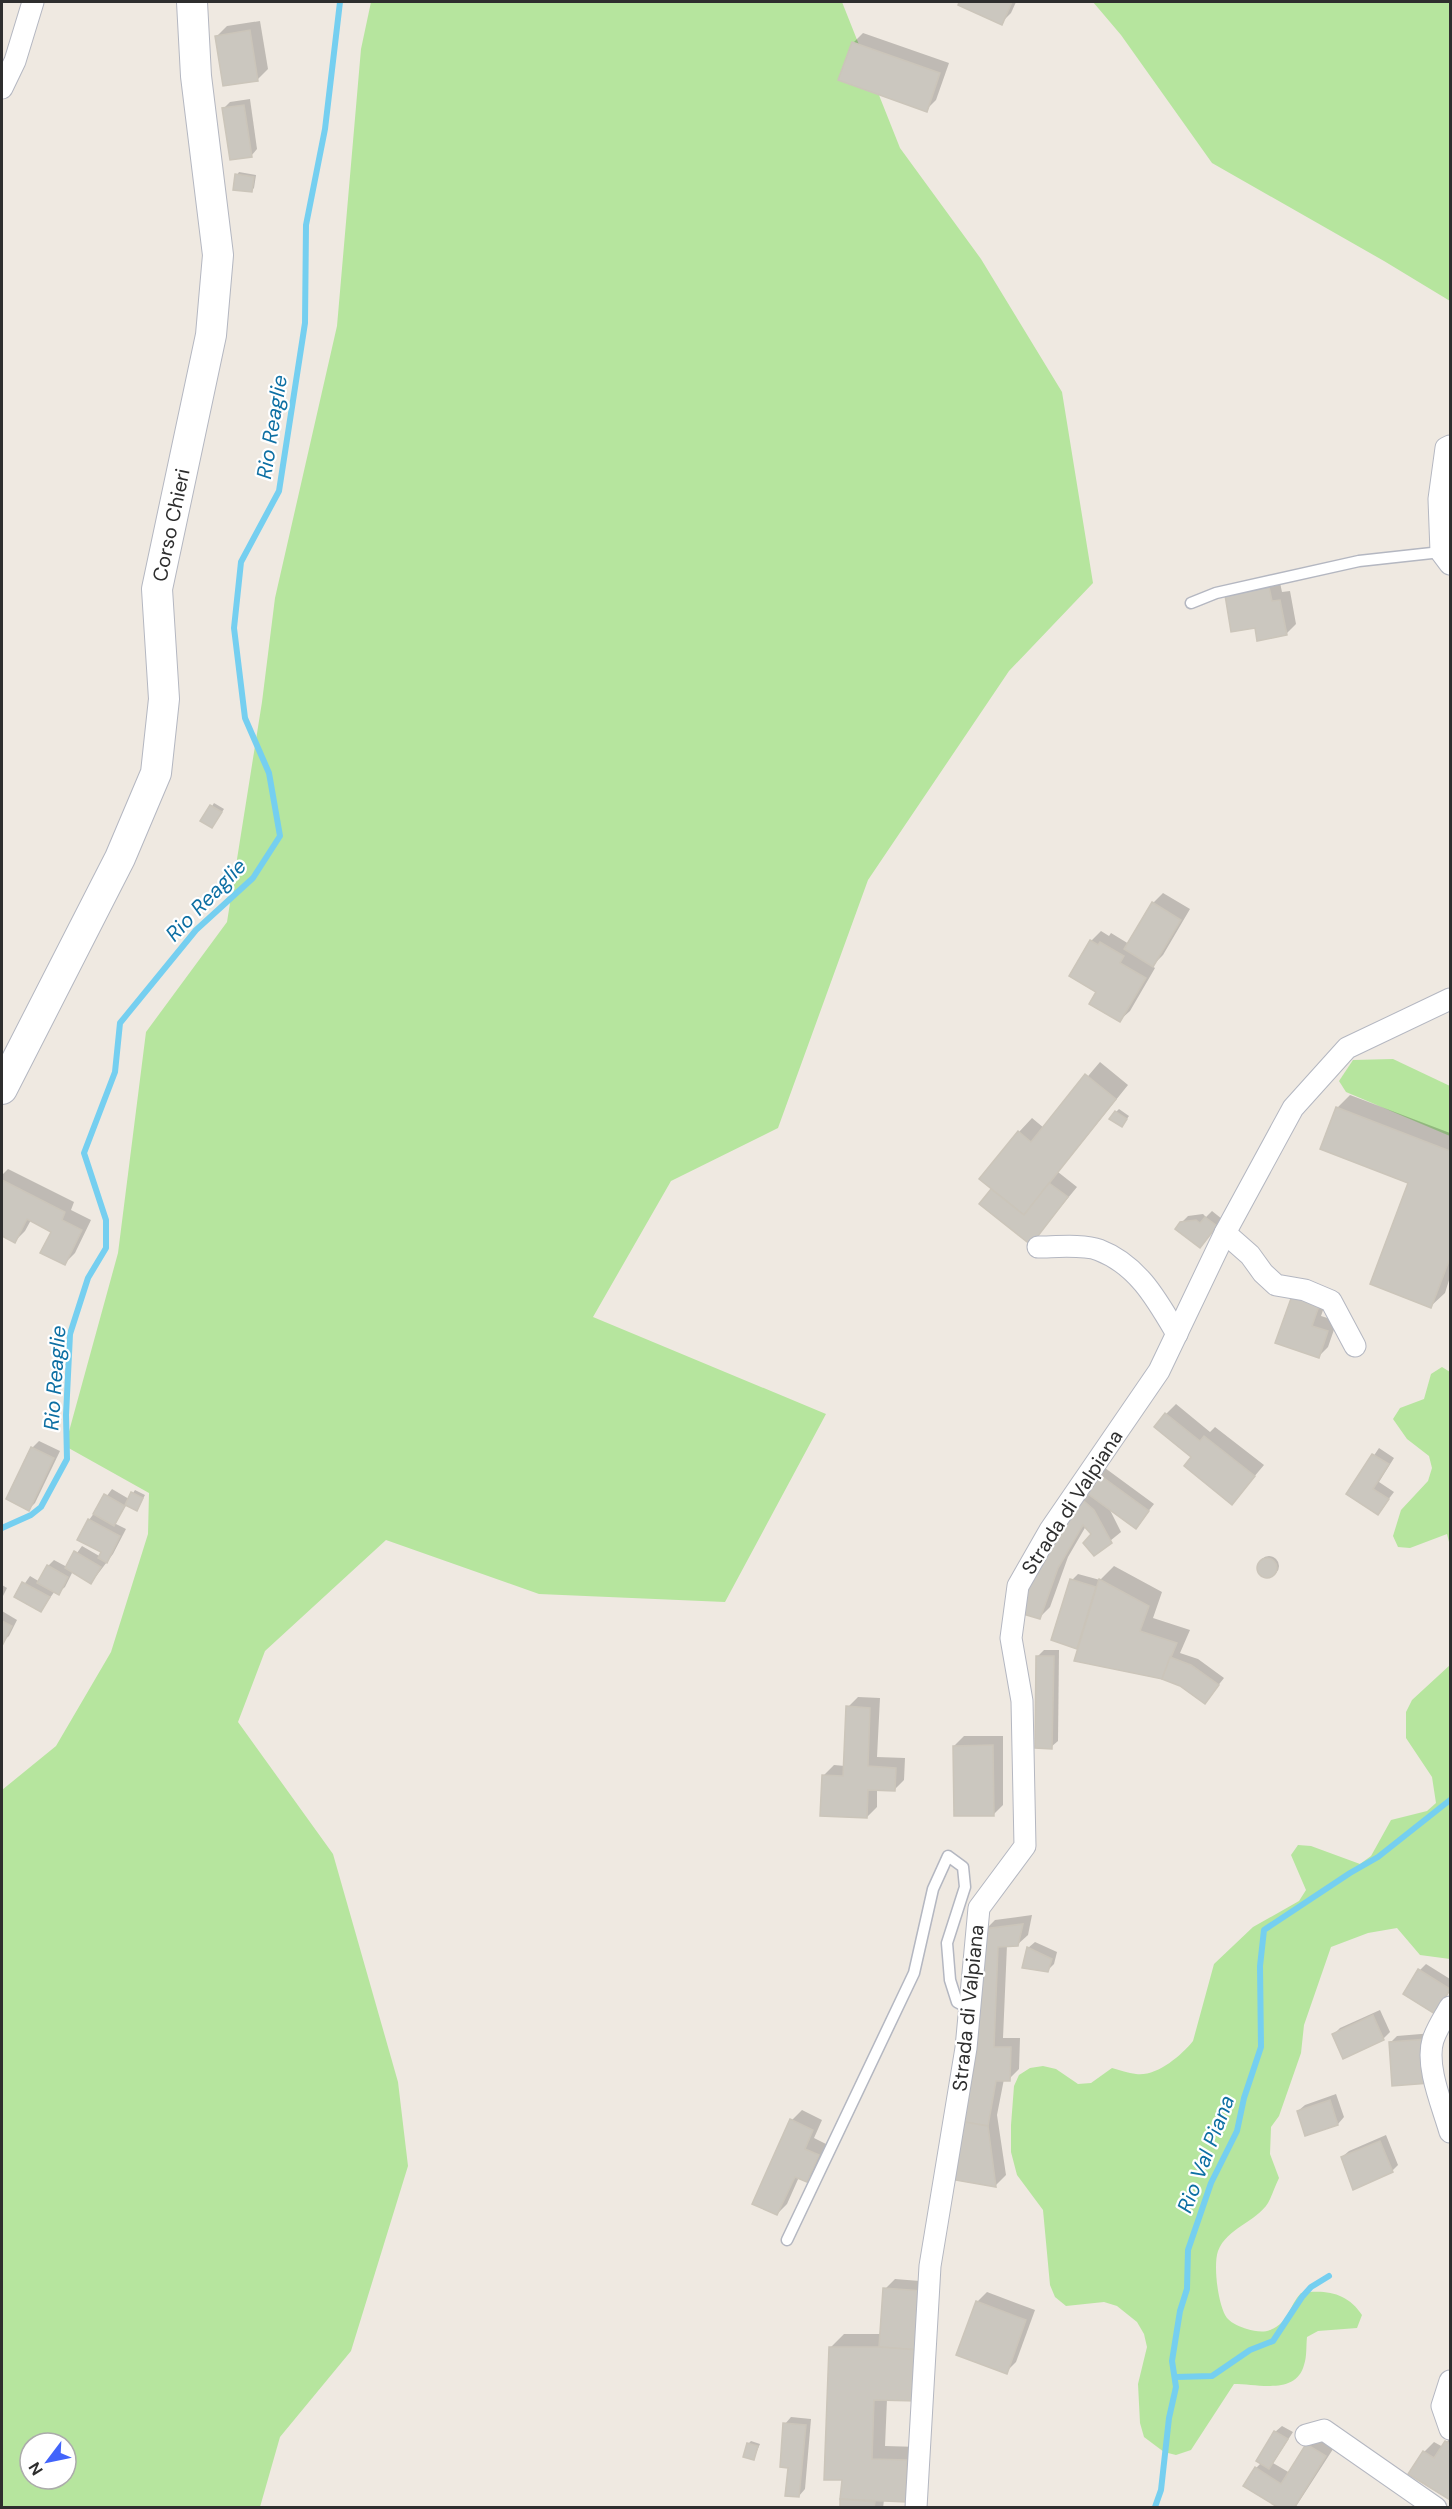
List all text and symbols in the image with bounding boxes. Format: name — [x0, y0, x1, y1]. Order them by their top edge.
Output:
water label: Rio Reaglie — [250, 373, 294, 481]
street label: Corso Chieri — [146, 466, 196, 584]
water label: Rio Reaglie — [159, 852, 253, 948]
water label: Rio Reaglie — [37, 1325, 73, 1431]
street label: Strada di Valpiana — [1016, 1425, 1128, 1579]
street label: Strada di Valpiana — [946, 1923, 990, 2093]
water label: Rio Val Piana — [1171, 2091, 1241, 2217]
north arrow — [18, 2431, 78, 2491]
text: N — [24, 2458, 48, 2479]

